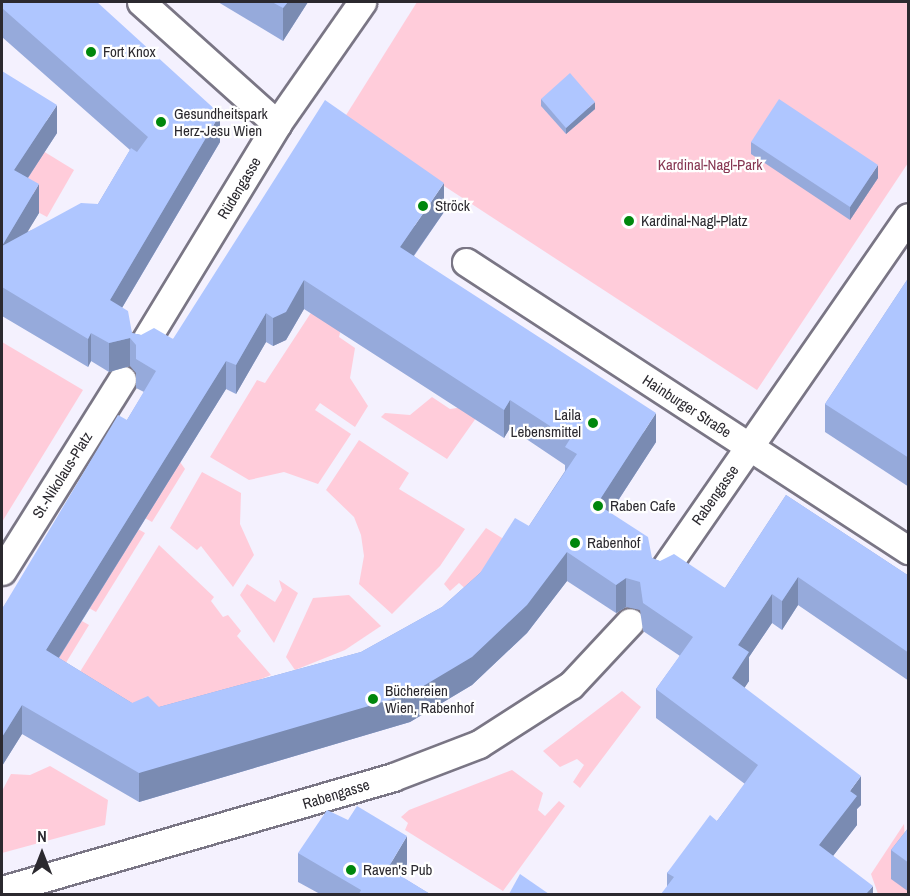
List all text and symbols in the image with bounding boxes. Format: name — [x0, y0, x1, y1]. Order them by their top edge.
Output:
place label: Fort Knox — [103, 43, 156, 61]
marker: Fort Knox — [84, 45, 98, 59]
place label: Gesundheitspark Herz-Jesu Wien — [174, 104, 268, 139]
marker: Gesundheitspark Herz-Jesu Wien — [152, 113, 170, 131]
street label: Rüdengasse — [214, 154, 264, 222]
park label: Kardinal-Nagl-Park — [658, 156, 762, 174]
place label: Ströck — [435, 197, 470, 215]
marker: Ströck — [416, 199, 430, 213]
place label: Kardinal-Nagl-Platz — [641, 212, 748, 230]
marker: Kardinal-Nagl-Platz — [622, 214, 636, 228]
street label: Hainburger Straße — [639, 371, 735, 441]
place label: Laila Lebensmittel — [511, 405, 581, 440]
marker: Laila Lebensmittel — [586, 416, 600, 430]
street label: St.-Nikolaus-Platz — [28, 428, 96, 522]
street label: Rabengasse — [688, 462, 742, 528]
place label: Raben Cafe — [610, 497, 676, 515]
marker: Raben Cafe — [591, 499, 605, 513]
place label: Rabenhof — [587, 534, 640, 552]
marker: Rabenhof — [568, 536, 582, 550]
place label: Büchereien Wien, Rabenhof — [385, 681, 474, 716]
marker: Büchereien Wien, Rabenhof — [366, 692, 380, 706]
street label: Rabengasse — [300, 775, 372, 813]
north arrow — [12, 824, 72, 884]
text: N — [37, 825, 47, 847]
place label: Raven's Pub — [363, 861, 432, 879]
marker: Raven's Pub — [344, 863, 358, 877]

